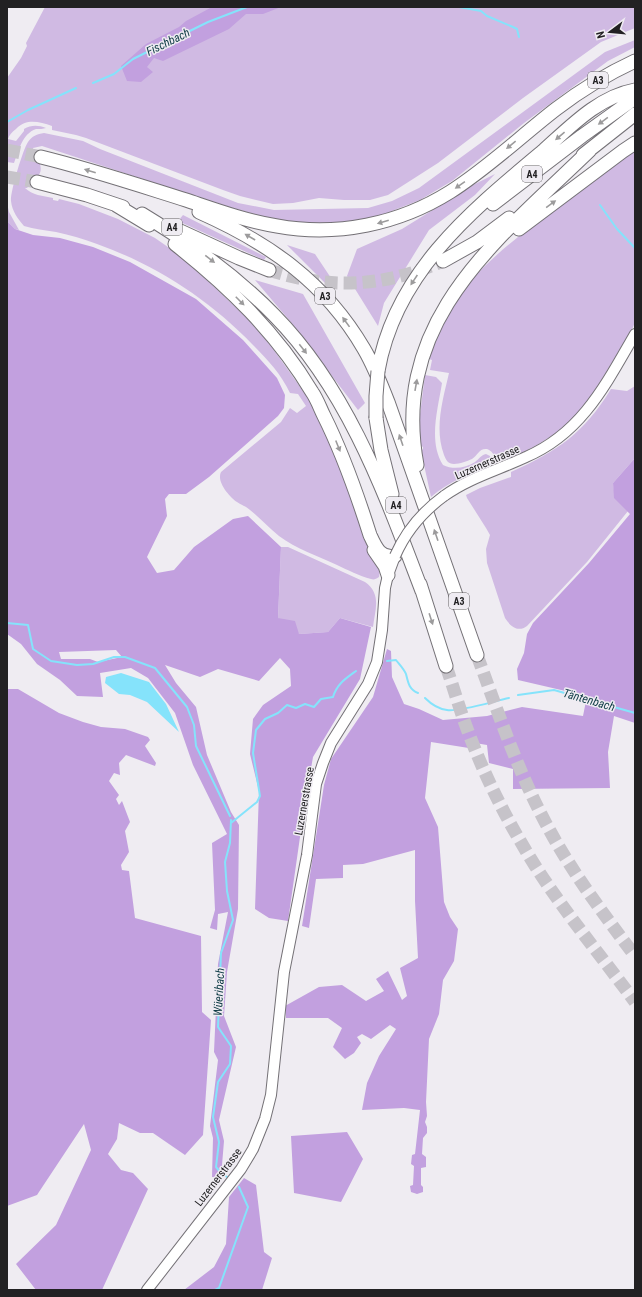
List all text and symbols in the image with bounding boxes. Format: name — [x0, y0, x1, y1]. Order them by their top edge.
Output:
north arrow — [590, 12, 630, 52]
water label: Fischbach — [144, 25, 192, 59]
text: N — [594, 29, 608, 40]
road number: A3 — [588, 72, 608, 88]
one-way arrow — [598, 116, 608, 124]
one-way arrow — [555, 131, 566, 140]
one-way arrow — [506, 140, 517, 149]
road number: A4 — [522, 166, 542, 182]
one-way arrow — [84, 167, 96, 173]
one-way arrow — [455, 181, 466, 189]
one-way arrow — [546, 200, 557, 208]
road number: A4 — [162, 219, 182, 235]
one-way arrow — [377, 219, 389, 225]
one-way arrow — [244, 234, 256, 241]
one-way arrow — [204, 255, 215, 263]
one-way arrow — [410, 275, 418, 285]
road number: A3 — [315, 288, 335, 304]
one-way arrow — [235, 296, 245, 306]
one-way arrow — [342, 317, 350, 328]
one-way arrow — [298, 344, 307, 355]
one-way arrow — [414, 379, 420, 391]
one-way arrow — [398, 433, 404, 445]
one-way arrow — [336, 440, 342, 452]
street label: Luzernerstrasse — [453, 442, 521, 482]
road number: A4 — [386, 497, 406, 513]
one-way arrow — [432, 528, 438, 540]
road number: A3 — [449, 593, 469, 609]
one-way arrow — [428, 613, 434, 625]
water label: Täntenbach — [561, 686, 617, 714]
street label: Luzernerstrasse — [292, 766, 317, 836]
water label: Wüeribach — [211, 967, 227, 1017]
street label: Luzernerstrasse — [192, 1146, 244, 1209]

